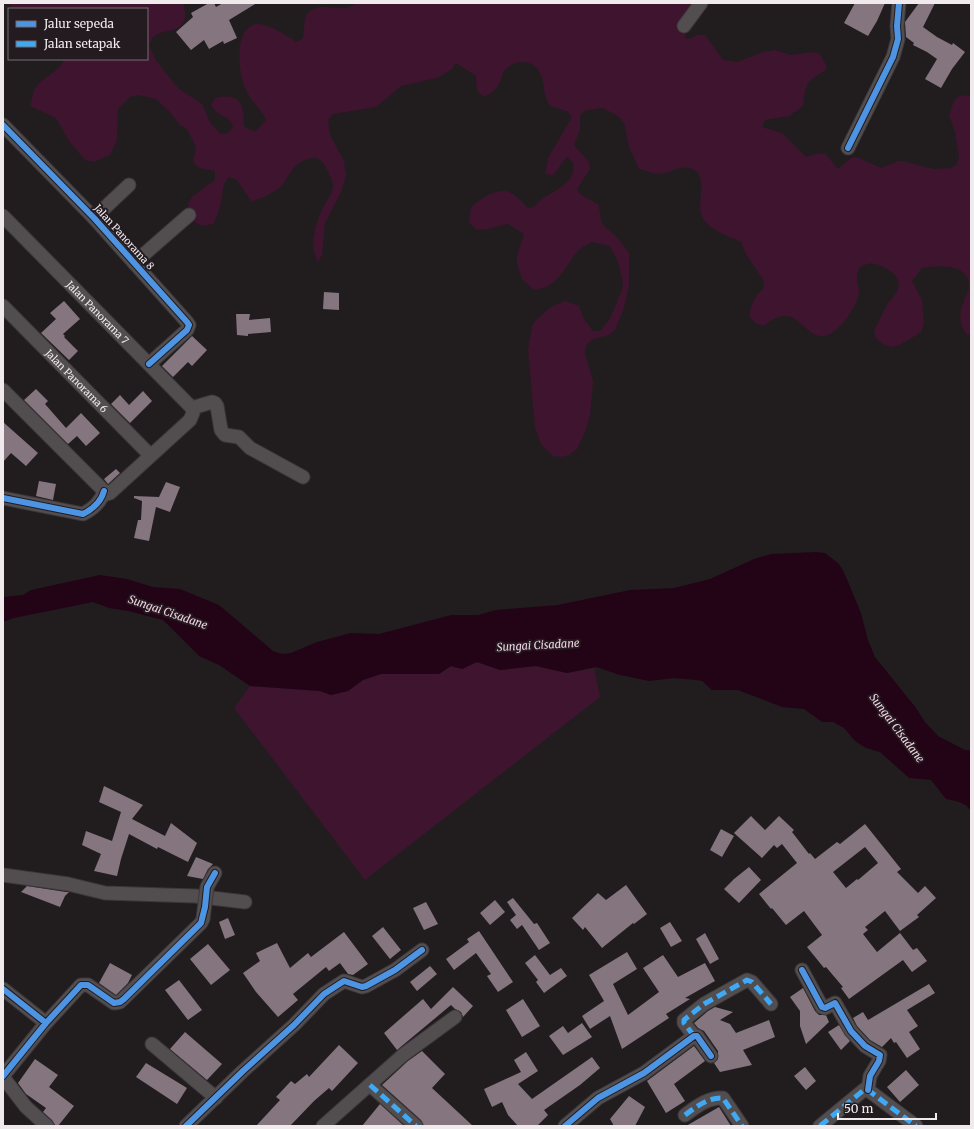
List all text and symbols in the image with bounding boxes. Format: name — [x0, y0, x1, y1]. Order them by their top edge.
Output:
legend — [8, 8, 148, 60]
text: Jalur sepeda — [43, 16, 115, 31]
text: Jalan setapak — [43, 36, 121, 51]
street label: Jalan Panorama 8 — [90, 201, 157, 272]
street label: Jalan Panorama 7 — [63, 277, 132, 347]
street label: Jalan Panorama 6 — [42, 346, 111, 415]
water label: Sungai Cisadane — [127, 592, 210, 632]
water label: Sungai Cisadane — [496, 636, 580, 654]
water label: Sungai Cisadane — [866, 691, 928, 766]
scale bar — [838, 1095, 936, 1121]
text: 50 m — [844, 1101, 873, 1116]

